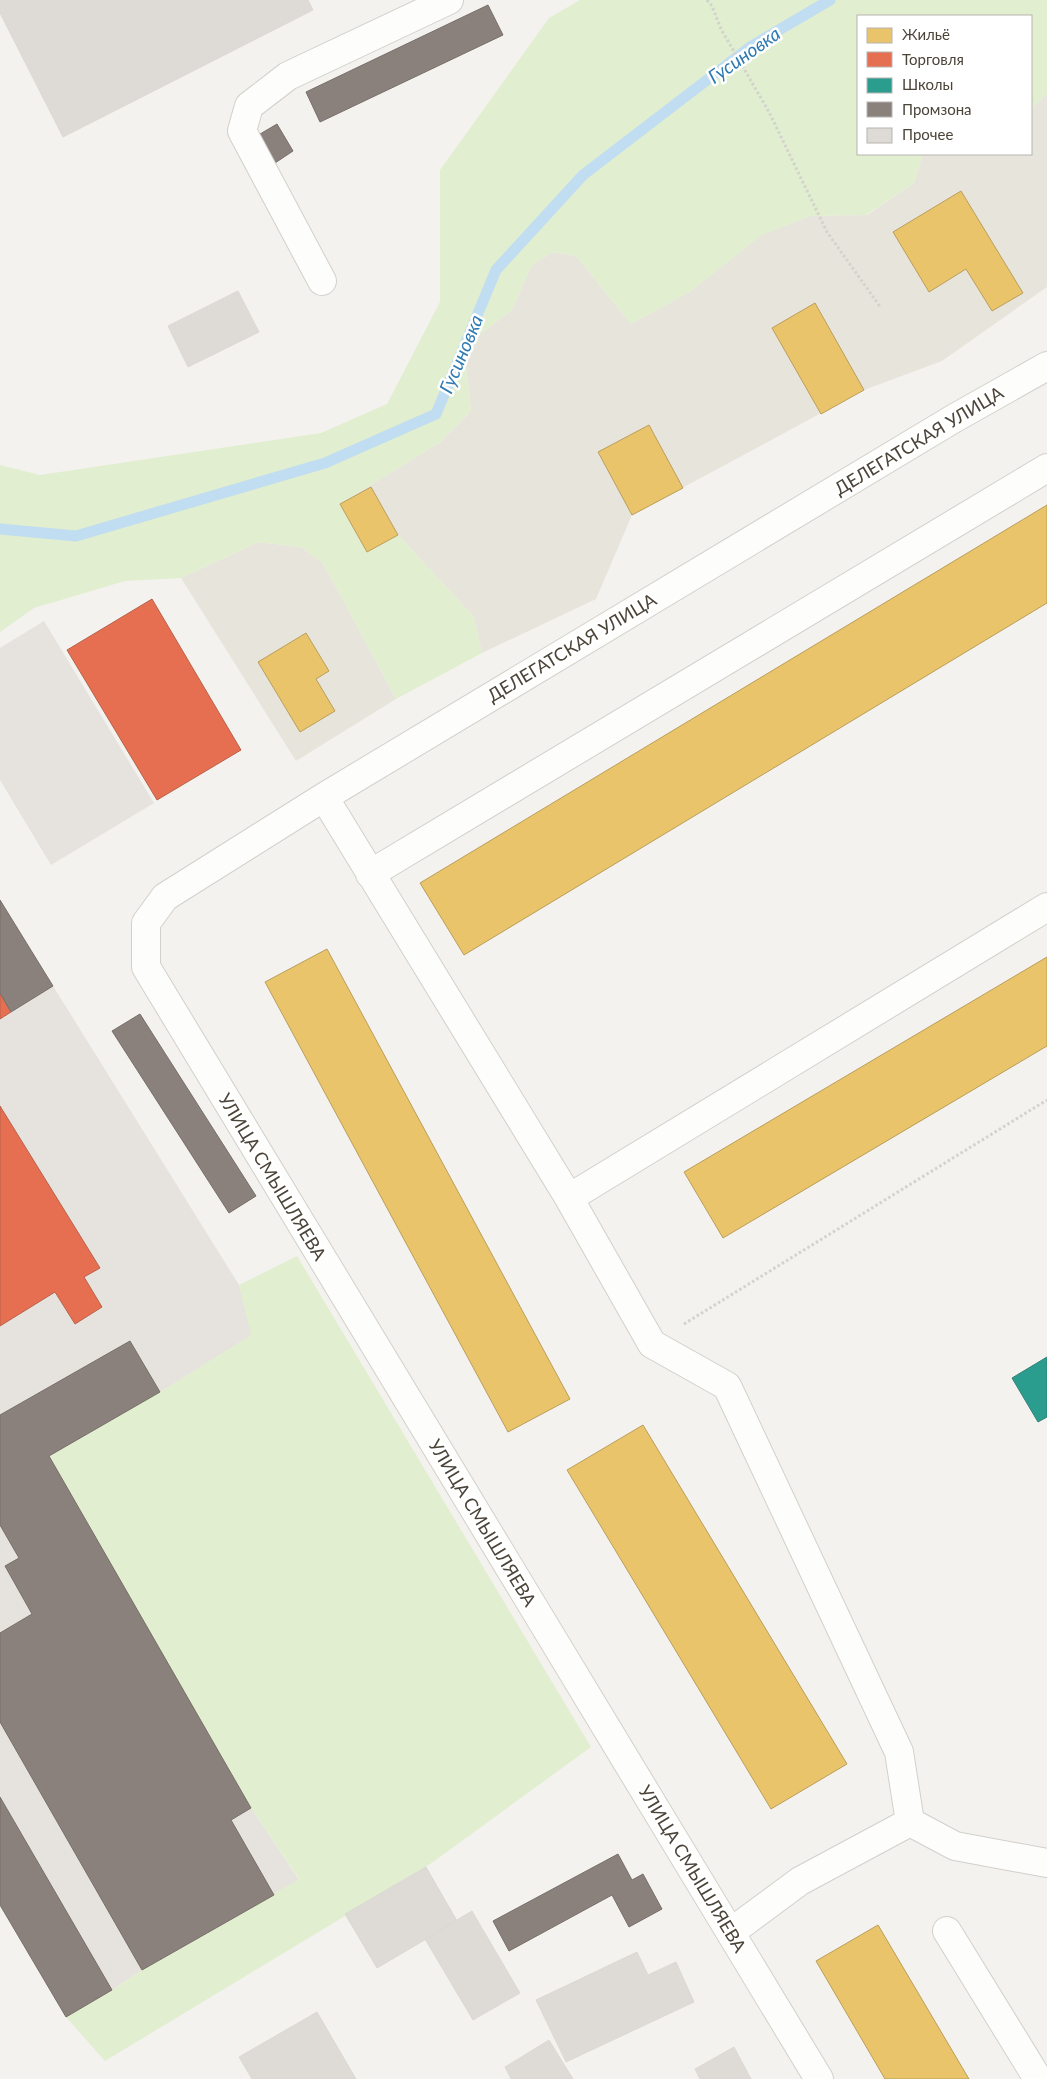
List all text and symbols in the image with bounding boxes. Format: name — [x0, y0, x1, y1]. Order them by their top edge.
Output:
legend — [857, 15, 1032, 155]
water label: Гусиновка — [703, 21, 784, 88]
text: Жильё — [902, 25, 950, 43]
text: Торговля — [902, 50, 964, 68]
text: Школы — [902, 75, 953, 93]
text: Промзона — [902, 100, 972, 118]
text: Прочее — [902, 125, 953, 143]
water label: Гусиновка — [434, 311, 487, 396]
street label: ДЕЛЕГАТСКАЯ УЛИЦА — [830, 381, 1008, 499]
street label: ДЕЛЕГАТСКАЯ УЛИЦА — [483, 588, 661, 706]
street label: УЛИЦА СМЫШЛЯЕВА — [214, 1089, 332, 1265]
street label: УЛИЦА СМЫШЛЯЕВА — [424, 1435, 542, 1611]
street label: УЛИЦА СМЫШЛЯЕВА — [634, 1781, 752, 1957]

